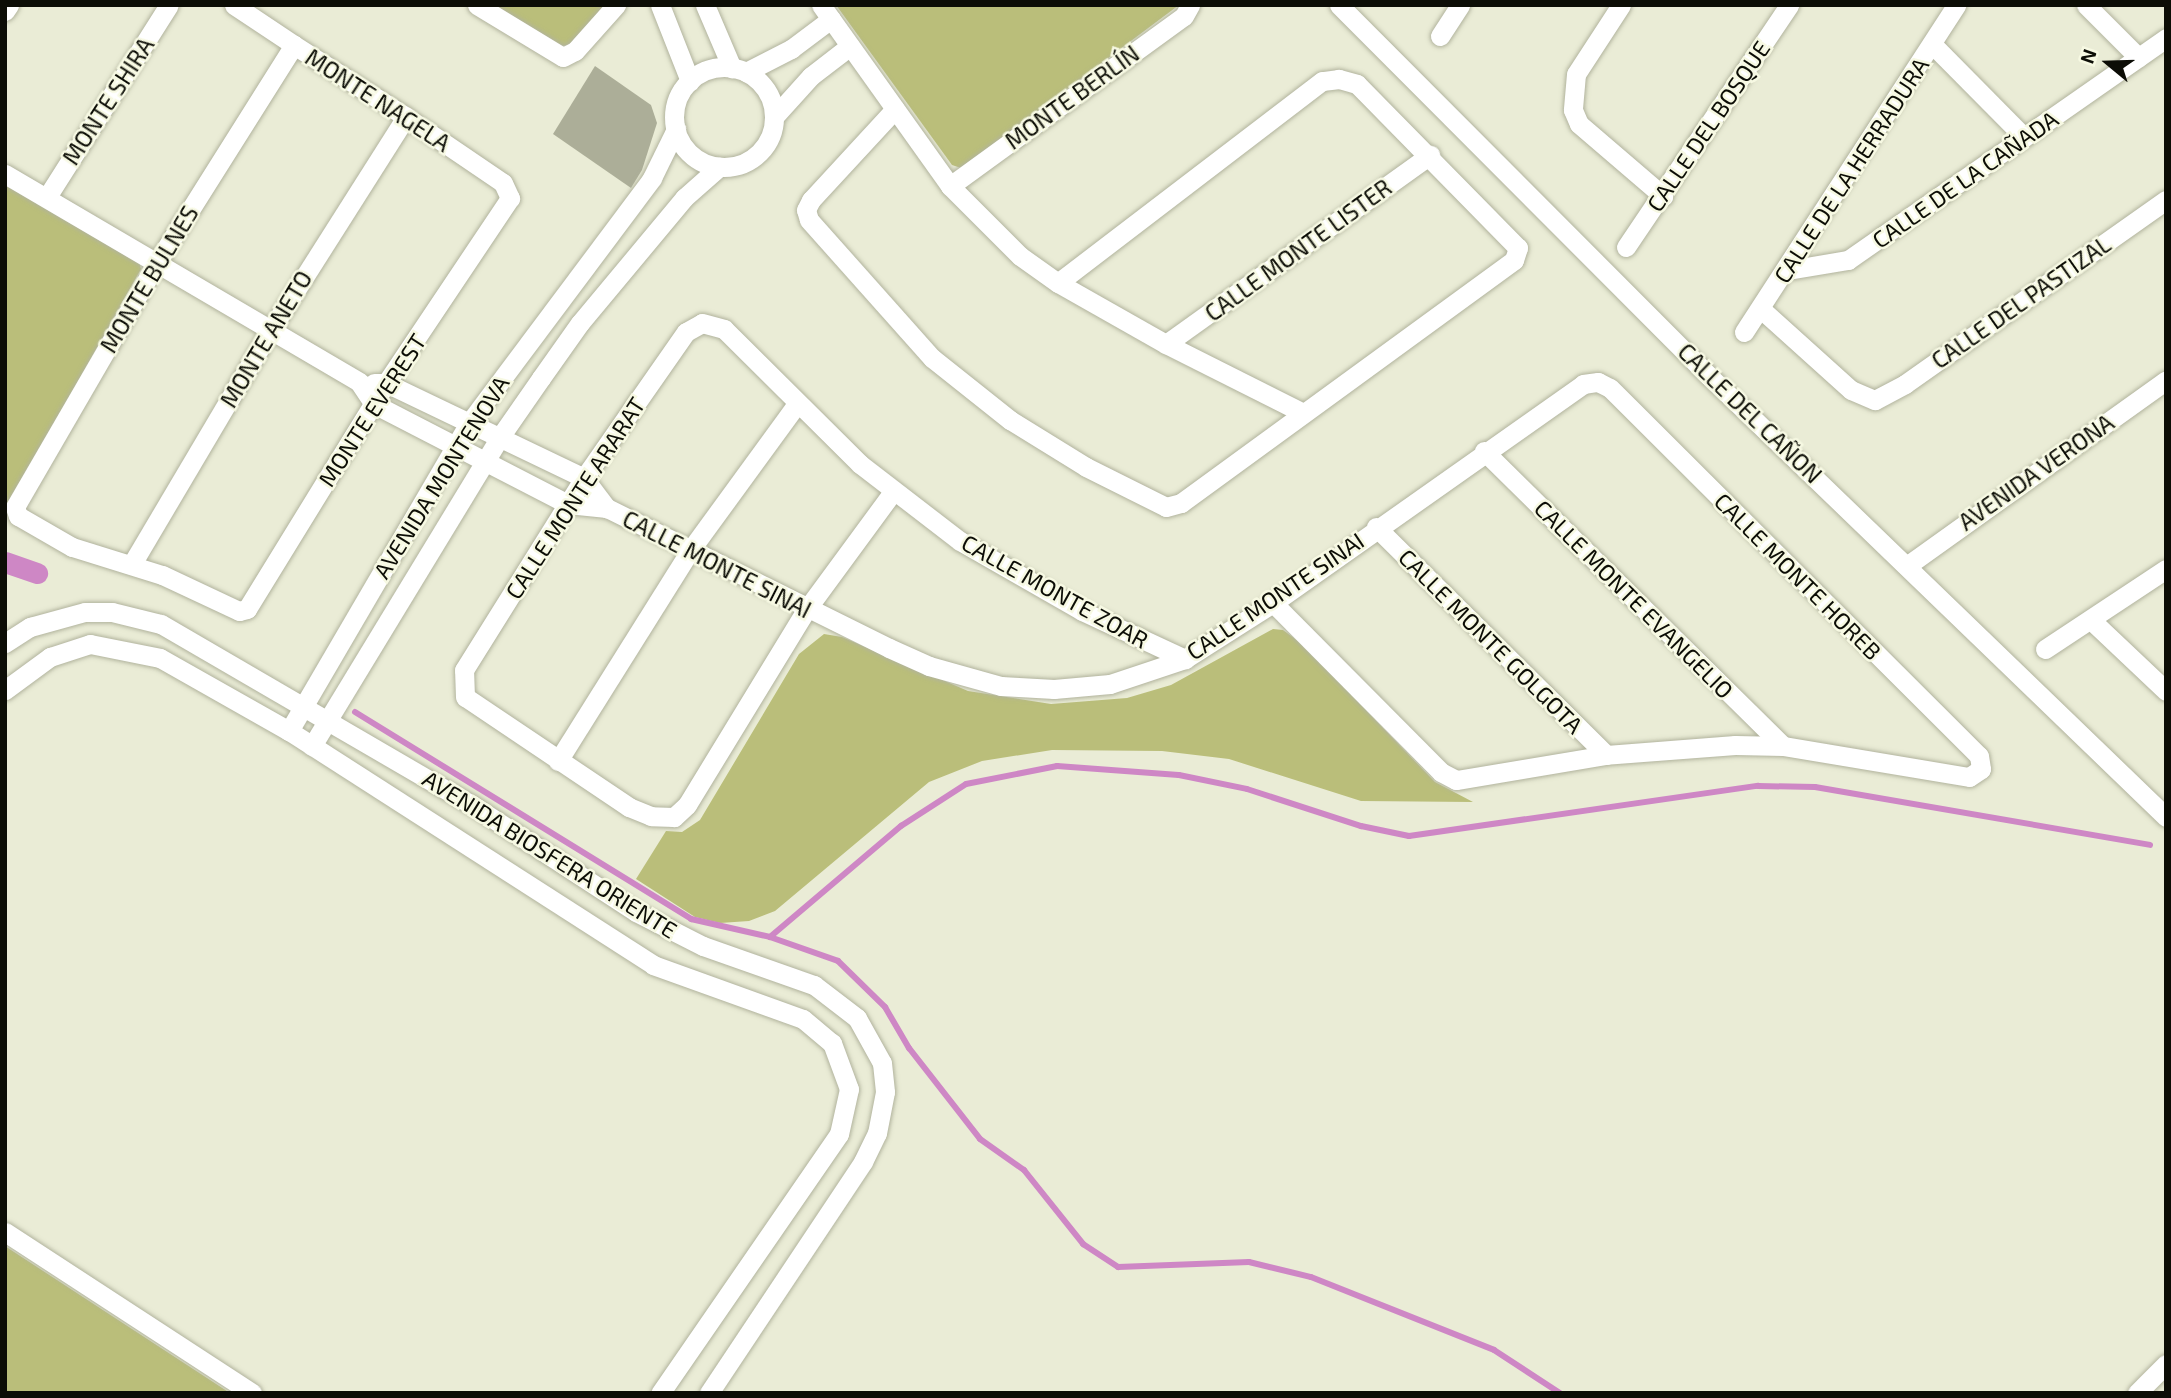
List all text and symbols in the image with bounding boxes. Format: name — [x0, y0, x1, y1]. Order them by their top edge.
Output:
north arrow — [2073, 28, 2143, 98]
street label: MONTE SHIRA — [57, 32, 159, 170]
street label: CALLE DEL BOSQUE — [1641, 35, 1775, 217]
street label: MONTE BERLÍN — [1000, 39, 1144, 155]
street label: MONTE NAGELA — [300, 43, 456, 157]
text: N — [2075, 46, 2101, 66]
street label: CALLE DE LA HERRADURA — [1768, 52, 1934, 288]
street label: CALLE DE LA CAÑADA — [1867, 104, 2063, 254]
street label: CALLE MONTE LISTER — [1200, 173, 1396, 327]
street label: MONTE BULNES — [94, 201, 204, 357]
street label: CALLE DEL PASTIZAL — [1926, 230, 2116, 374]
street label: MONTE ANETO — [214, 265, 318, 413]
street label: MONTE EVEREST — [312, 329, 432, 491]
street label: CALLE DEL CAÑON — [1672, 337, 1828, 489]
street label: AVENIDA MONTENOVA — [367, 370, 515, 584]
street label: CALLE MONTE ARARAT — [499, 392, 651, 604]
street label: AVENIDA VERONA — [1953, 408, 2119, 536]
street label: CALLE MONTE HOREB — [1709, 487, 1887, 665]
street label: CALLE MONTE EVANGELIO — [1529, 494, 1739, 704]
street label: CALLE MONTE SINAI — [618, 505, 816, 623]
street label: CALLE MONTE SINAI — [1181, 526, 1369, 666]
street label: CALLE MONTE ZOAR — [957, 528, 1153, 654]
street label: CALLE MONTE GOLGOTA — [1393, 543, 1589, 739]
street label: AVENIDA BIOSFERA ORIENTE — [417, 764, 683, 944]

